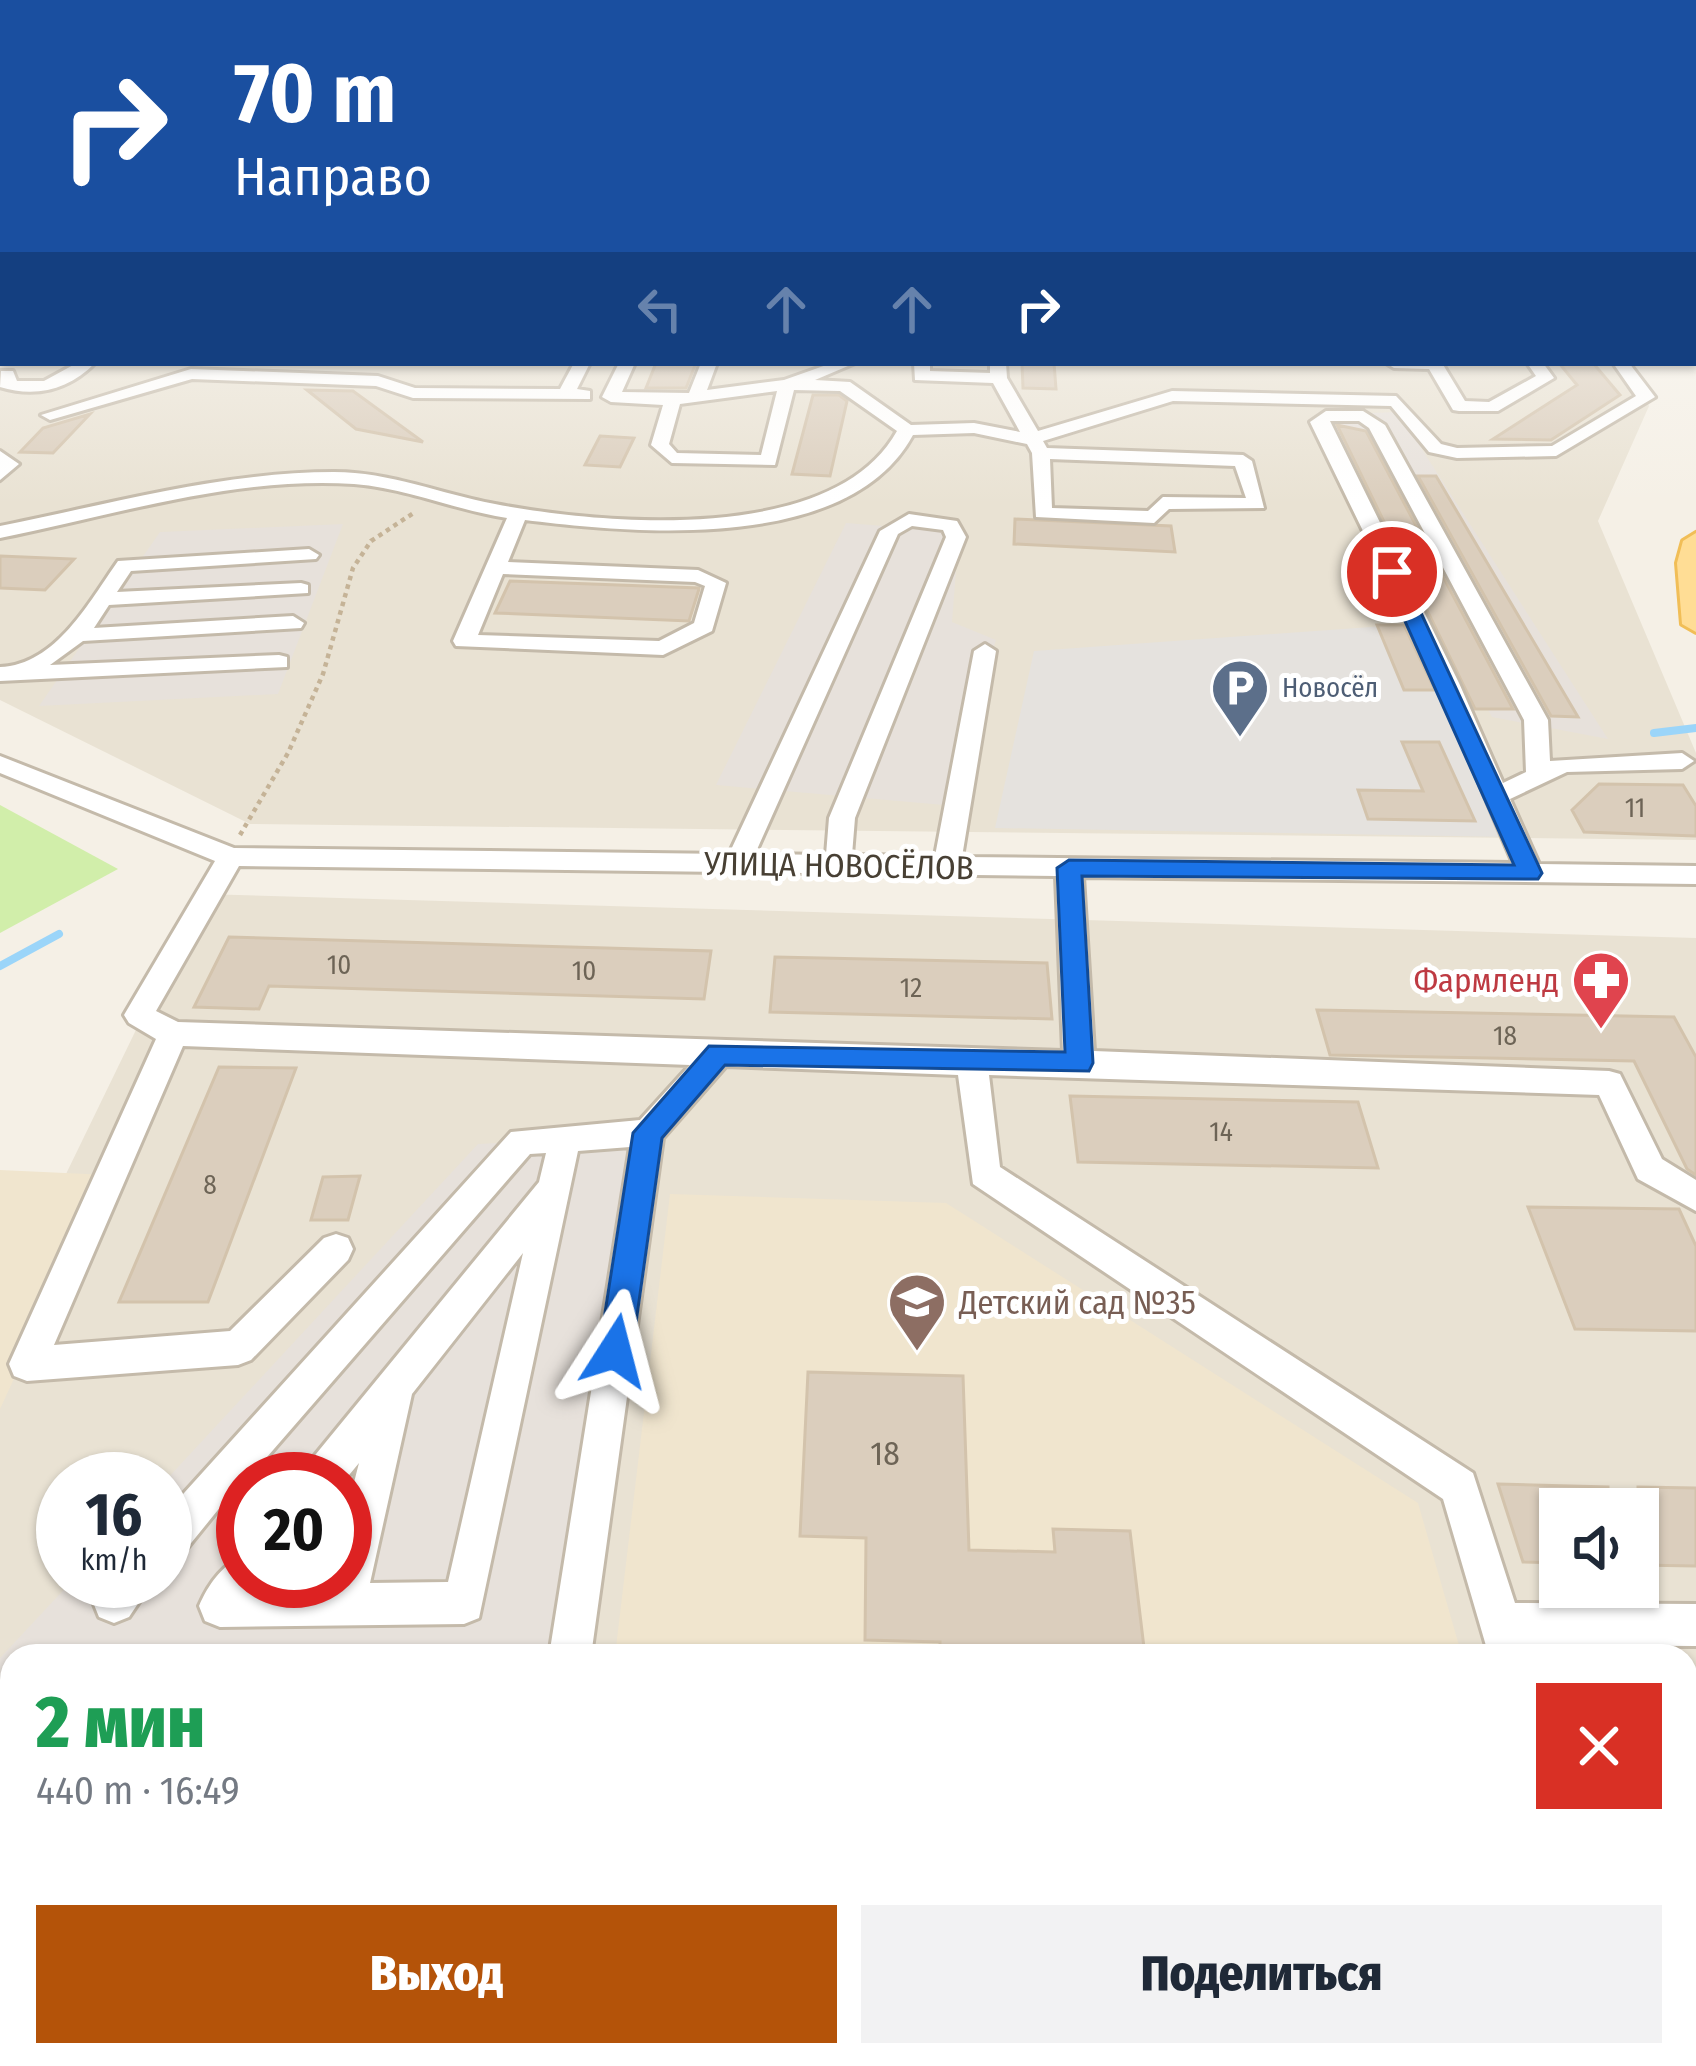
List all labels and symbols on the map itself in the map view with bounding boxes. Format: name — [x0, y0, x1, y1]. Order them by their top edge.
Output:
pin — [1341, 521, 1443, 623]
parking icon: Новосёл — [1209, 657, 1271, 739]
place label: Новосёл — [1282, 672, 1378, 704]
house number: 11 — [1625, 792, 1645, 824]
street label: УЛИЦА НОВОСЁЛОВ — [703, 844, 974, 888]
house number: 10 — [327, 949, 351, 981]
pharmacy icon: Фармленд — [1570, 949, 1632, 1031]
house number: 10 — [572, 955, 596, 987]
place label: Фармленд — [1414, 961, 1559, 1001]
house number: 12 — [900, 972, 922, 1004]
house number: 18 — [1493, 1020, 1517, 1052]
house number: 14 — [1209, 1116, 1233, 1148]
house number: 8 — [203, 1169, 217, 1201]
school or university icon: Детский сад №35 — [886, 1271, 948, 1353]
place label: Детский сад №35 — [958, 1283, 1196, 1323]
position arrow — [552, 1288, 678, 1414]
house number: 18 — [870, 1434, 900, 1474]
speed limit sign: 20 — [216, 1452, 372, 1608]

